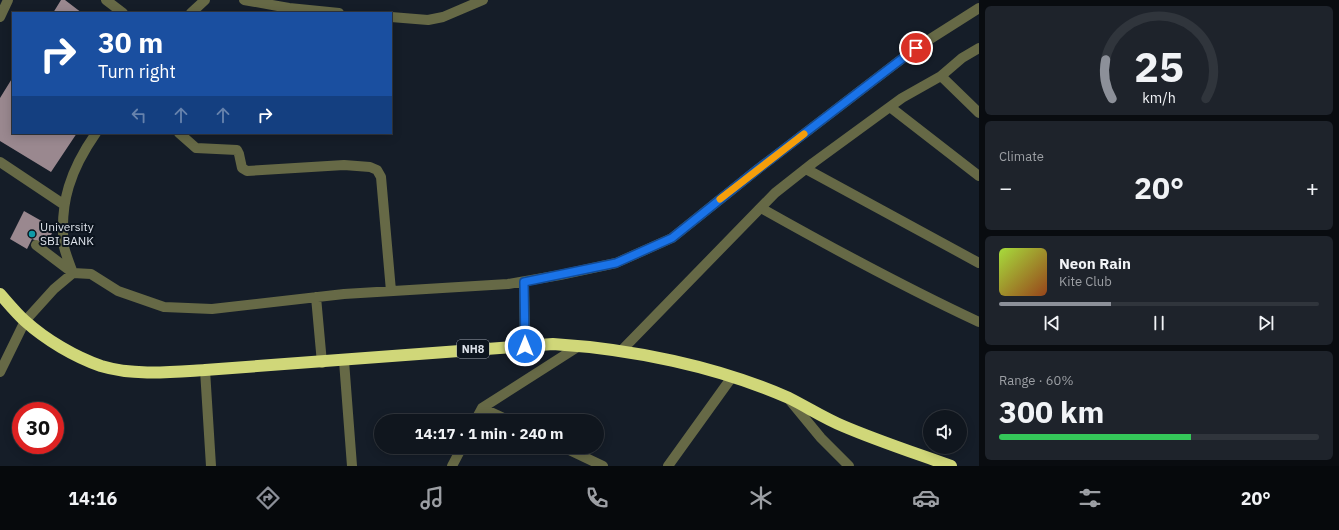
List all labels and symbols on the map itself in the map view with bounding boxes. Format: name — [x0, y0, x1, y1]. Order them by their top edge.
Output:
pin — [899, 31, 933, 65]
place label: University SBI BANK — [40, 219, 94, 248]
marker: University SBI BANK — [27, 229, 37, 239]
position arrow — [504, 325, 546, 367]
road number: NH8 — [457, 340, 489, 358]
speed limit sign: 30 — [12, 402, 64, 454]

